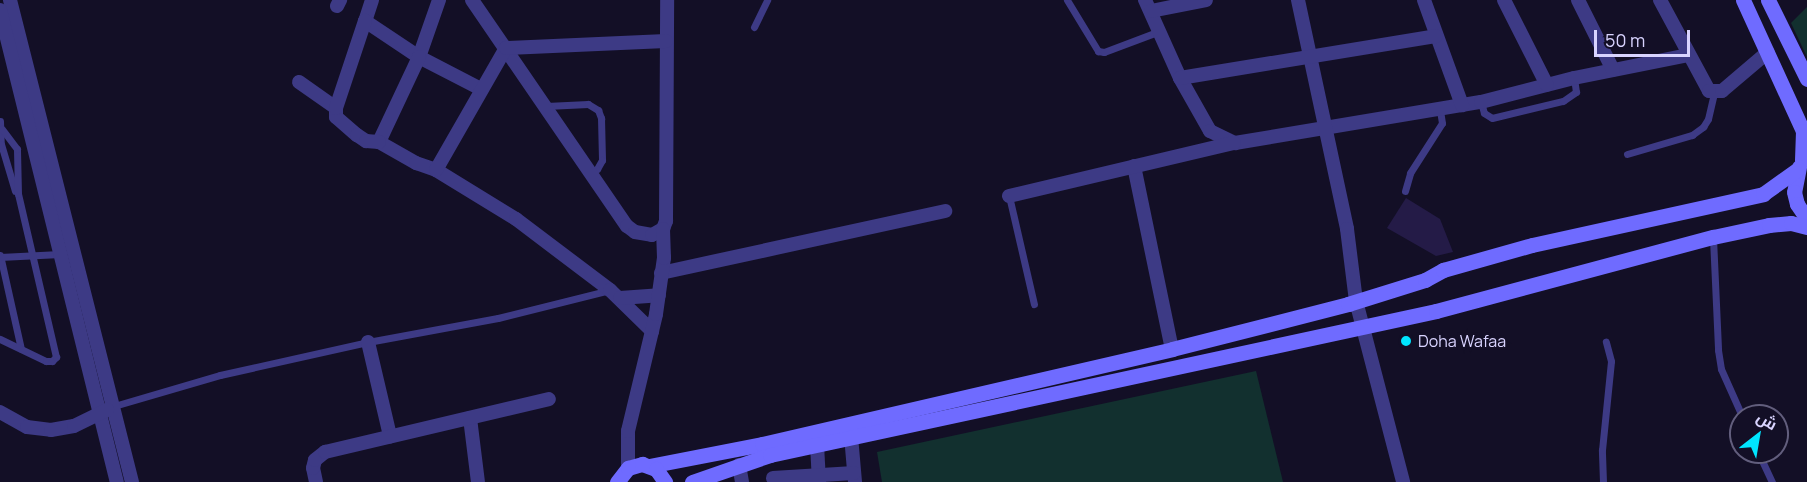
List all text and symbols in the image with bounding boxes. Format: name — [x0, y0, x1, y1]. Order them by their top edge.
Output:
scale bar — [1597, 18, 1693, 56]
text: 50 m — [1605, 28, 1645, 52]
place label: Doha Wafaa — [1418, 331, 1506, 351]
marker: Doha Wafaa — [1399, 334, 1413, 348]
north arrow — [1729, 404, 1789, 464]
text: ش — [1753, 406, 1782, 435]

